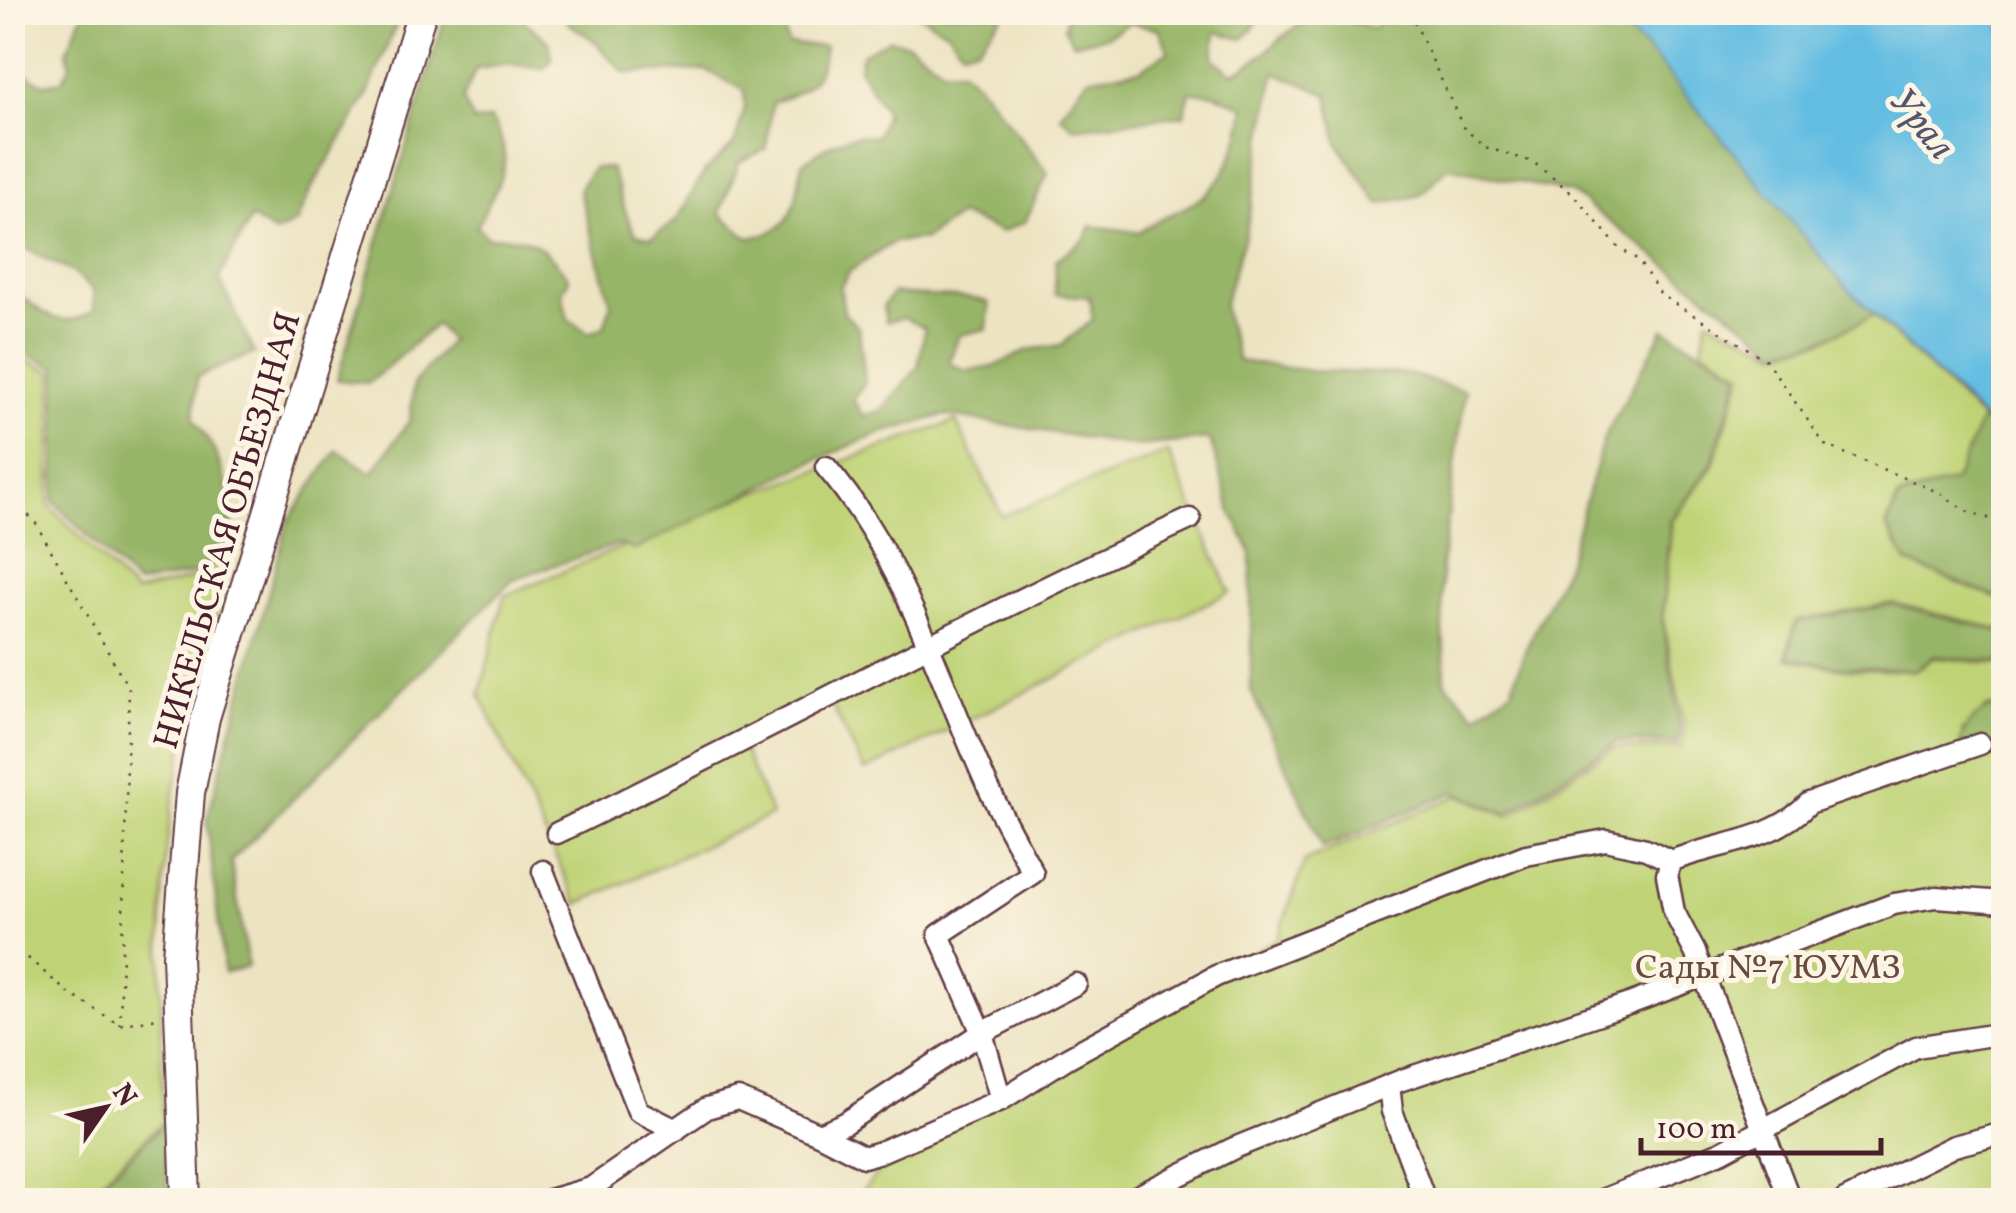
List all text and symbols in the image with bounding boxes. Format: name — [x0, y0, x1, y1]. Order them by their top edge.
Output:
water label: Урал — [1875, 78, 1965, 172]
street label: НИКЕЛЬСКАЯ ОБЪЕЗДНАЯ — [143, 307, 314, 755]
park label: Сады №7 ЮУМЗ — [1635, 945, 1901, 993]
north arrow — [55, 1058, 155, 1158]
text: N — [102, 1076, 146, 1115]
scale bar — [1641, 1093, 1881, 1155]
text: 100 m — [1656, 1109, 1737, 1151]

